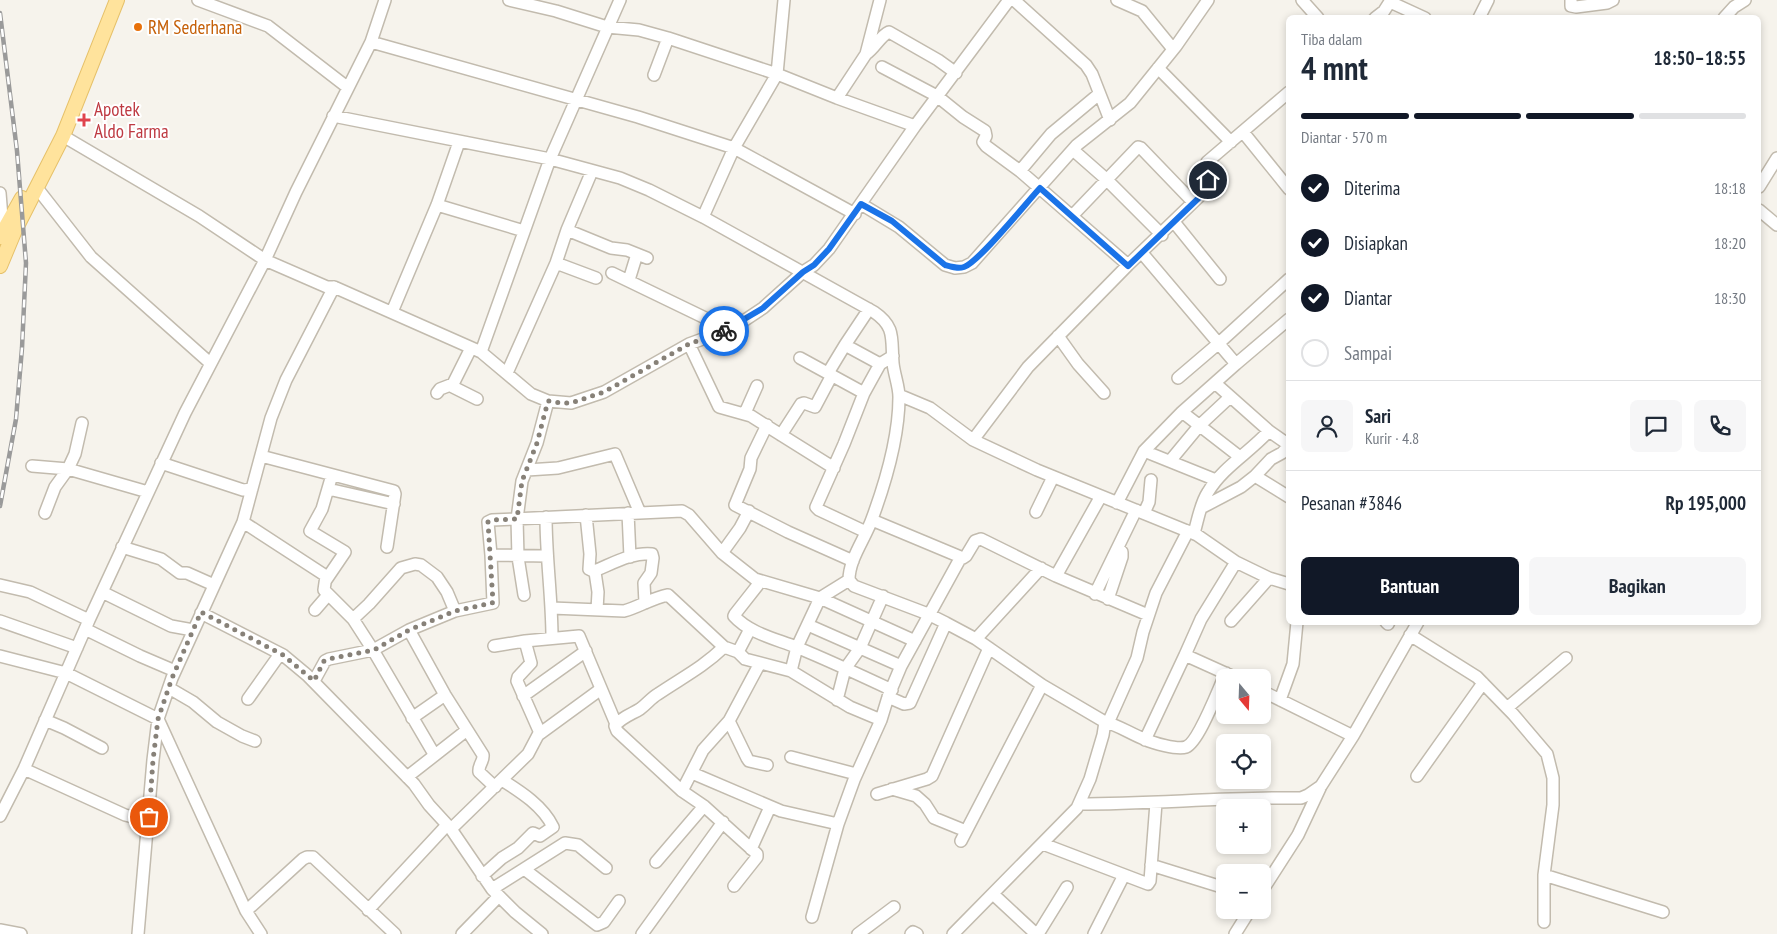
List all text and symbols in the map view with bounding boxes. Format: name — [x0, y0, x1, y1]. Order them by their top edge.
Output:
place label: RM Sederhana — [148, 15, 242, 39]
marker: RM Sederhana — [132, 21, 144, 33]
text: Tiba dalam — [1301, 29, 1362, 49]
text: 18:50–18:55 — [1653, 46, 1746, 70]
text: 4 mnt — [1301, 47, 1368, 89]
place label: Apotek Aldo Farma — [94, 97, 169, 143]
marker: Apotek Aldo Farma — [78, 114, 90, 126]
text: Diantar · 570 m — [1301, 127, 1387, 147]
pin — [1187, 159, 1229, 201]
icon: home — [1194, 166, 1222, 194]
icon: check — [1301, 174, 1329, 202]
text: Diterima — [1344, 176, 1400, 200]
text: 18:18 — [1714, 178, 1746, 198]
icon: check — [1301, 229, 1329, 257]
text: Disiapkan — [1344, 231, 1408, 255]
text: 18:20 — [1714, 233, 1746, 253]
icon: check — [1301, 284, 1329, 312]
text: Diantar — [1344, 286, 1392, 310]
text: 18:30 — [1714, 288, 1746, 308]
courier — [699, 306, 749, 356]
icon: bike — [710, 317, 738, 345]
text: Sampai — [1344, 341, 1392, 365]
button: person — [1301, 400, 1353, 452]
button: chat — [1630, 400, 1682, 452]
button: phone — [1694, 400, 1746, 452]
text: Sari — [1365, 404, 1391, 428]
text: Kurir · 4.8 — [1365, 428, 1419, 448]
text: Pesanan #3846 — [1301, 491, 1402, 515]
text: Rp 195,000 — [1665, 491, 1746, 515]
button: Bantuan — [1301, 557, 1519, 615]
button: Bagikan — [1529, 557, 1746, 615]
north arrow — [1216, 669, 1271, 724]
map controls — [1216, 669, 1271, 919]
button: locate — [1216, 734, 1271, 789]
pin — [128, 796, 170, 838]
button: + — [1216, 799, 1271, 854]
icon: bag — [135, 803, 163, 831]
button: − — [1216, 864, 1271, 919]

